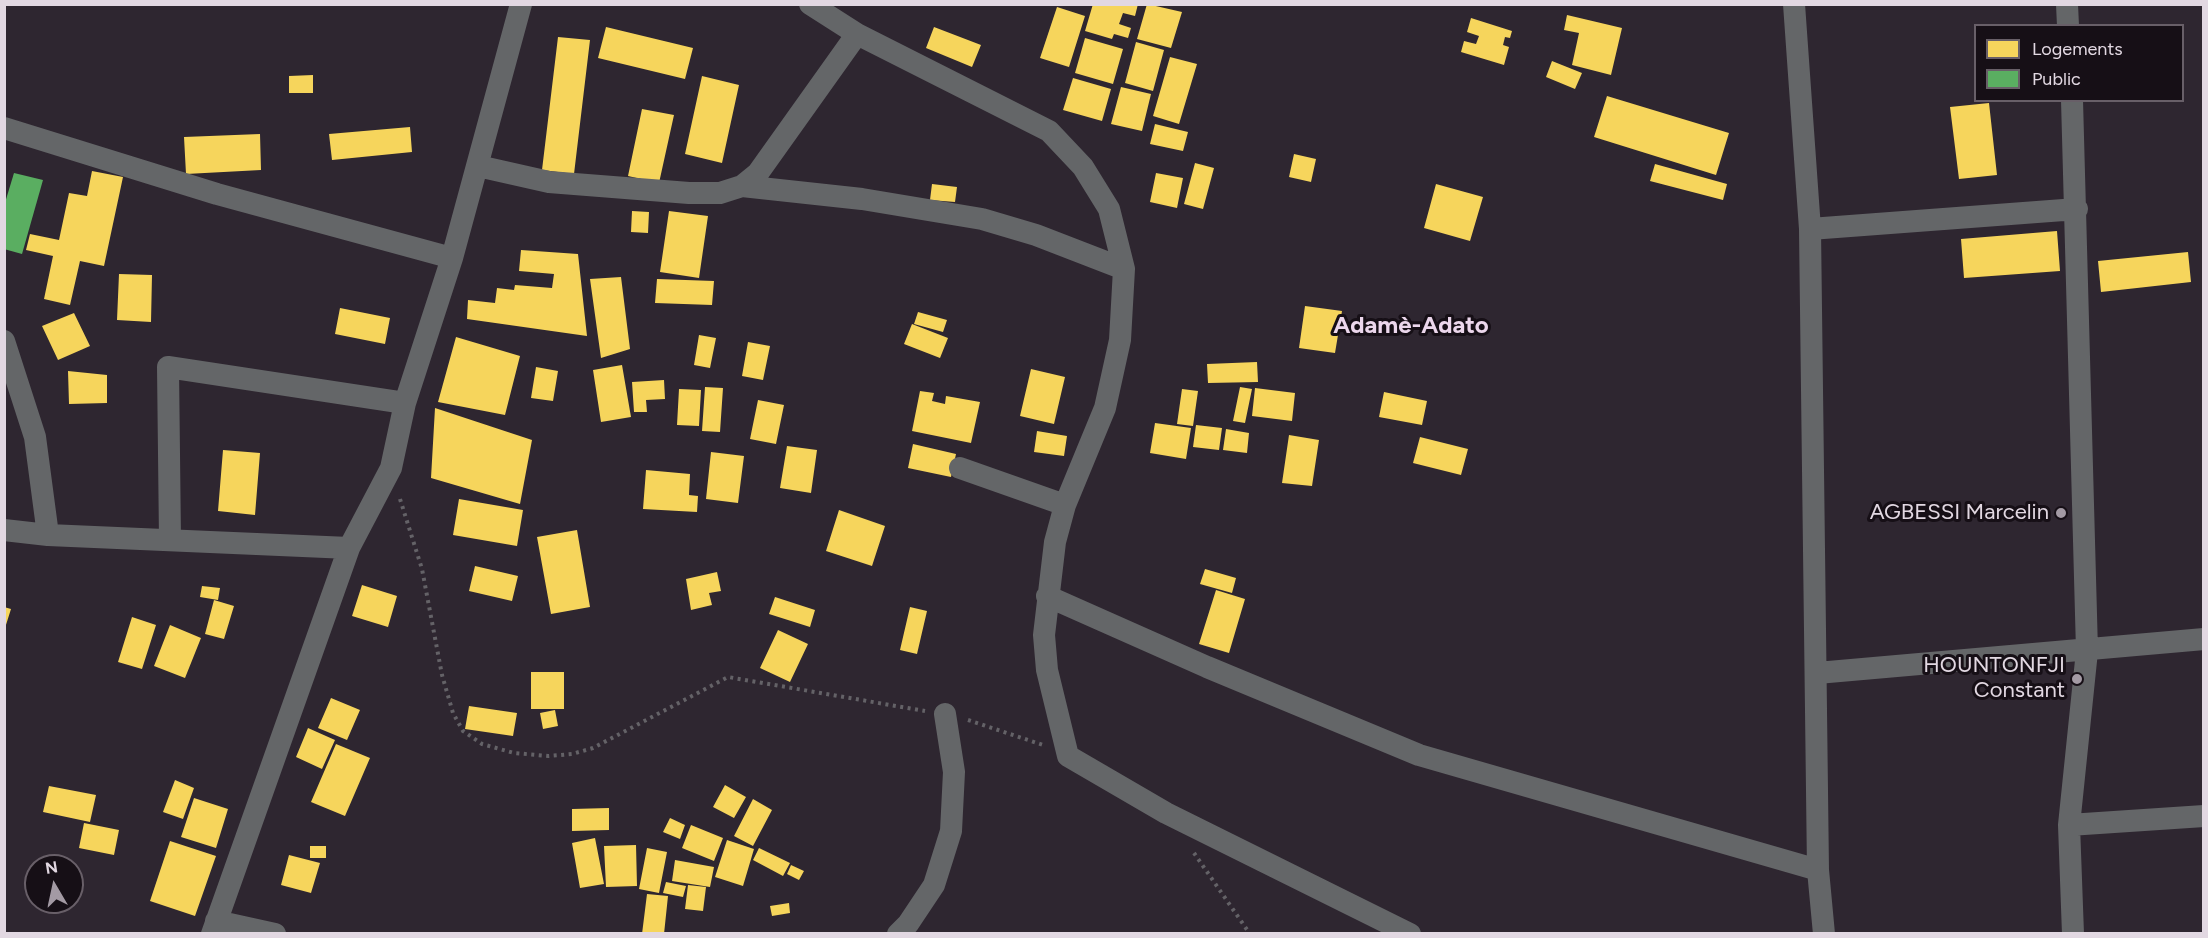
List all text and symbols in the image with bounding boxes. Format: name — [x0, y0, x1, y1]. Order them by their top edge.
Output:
legend — [1974, 24, 2184, 102]
text: Logements — [2032, 38, 2123, 60]
text: Public — [2032, 68, 2081, 90]
district label: Adamè-Adato — [1333, 312, 1489, 340]
place label: AGBESSI Marcelin — [1870, 500, 2049, 526]
marker: AGBESSI Marcelin — [2054, 506, 2068, 520]
place label: HOUNTONFJI Constant — [1923, 653, 2065, 704]
marker: HOUNTONFJI Constant — [2070, 672, 2084, 686]
north arrow — [24, 854, 84, 914]
text: N — [44, 857, 59, 878]

